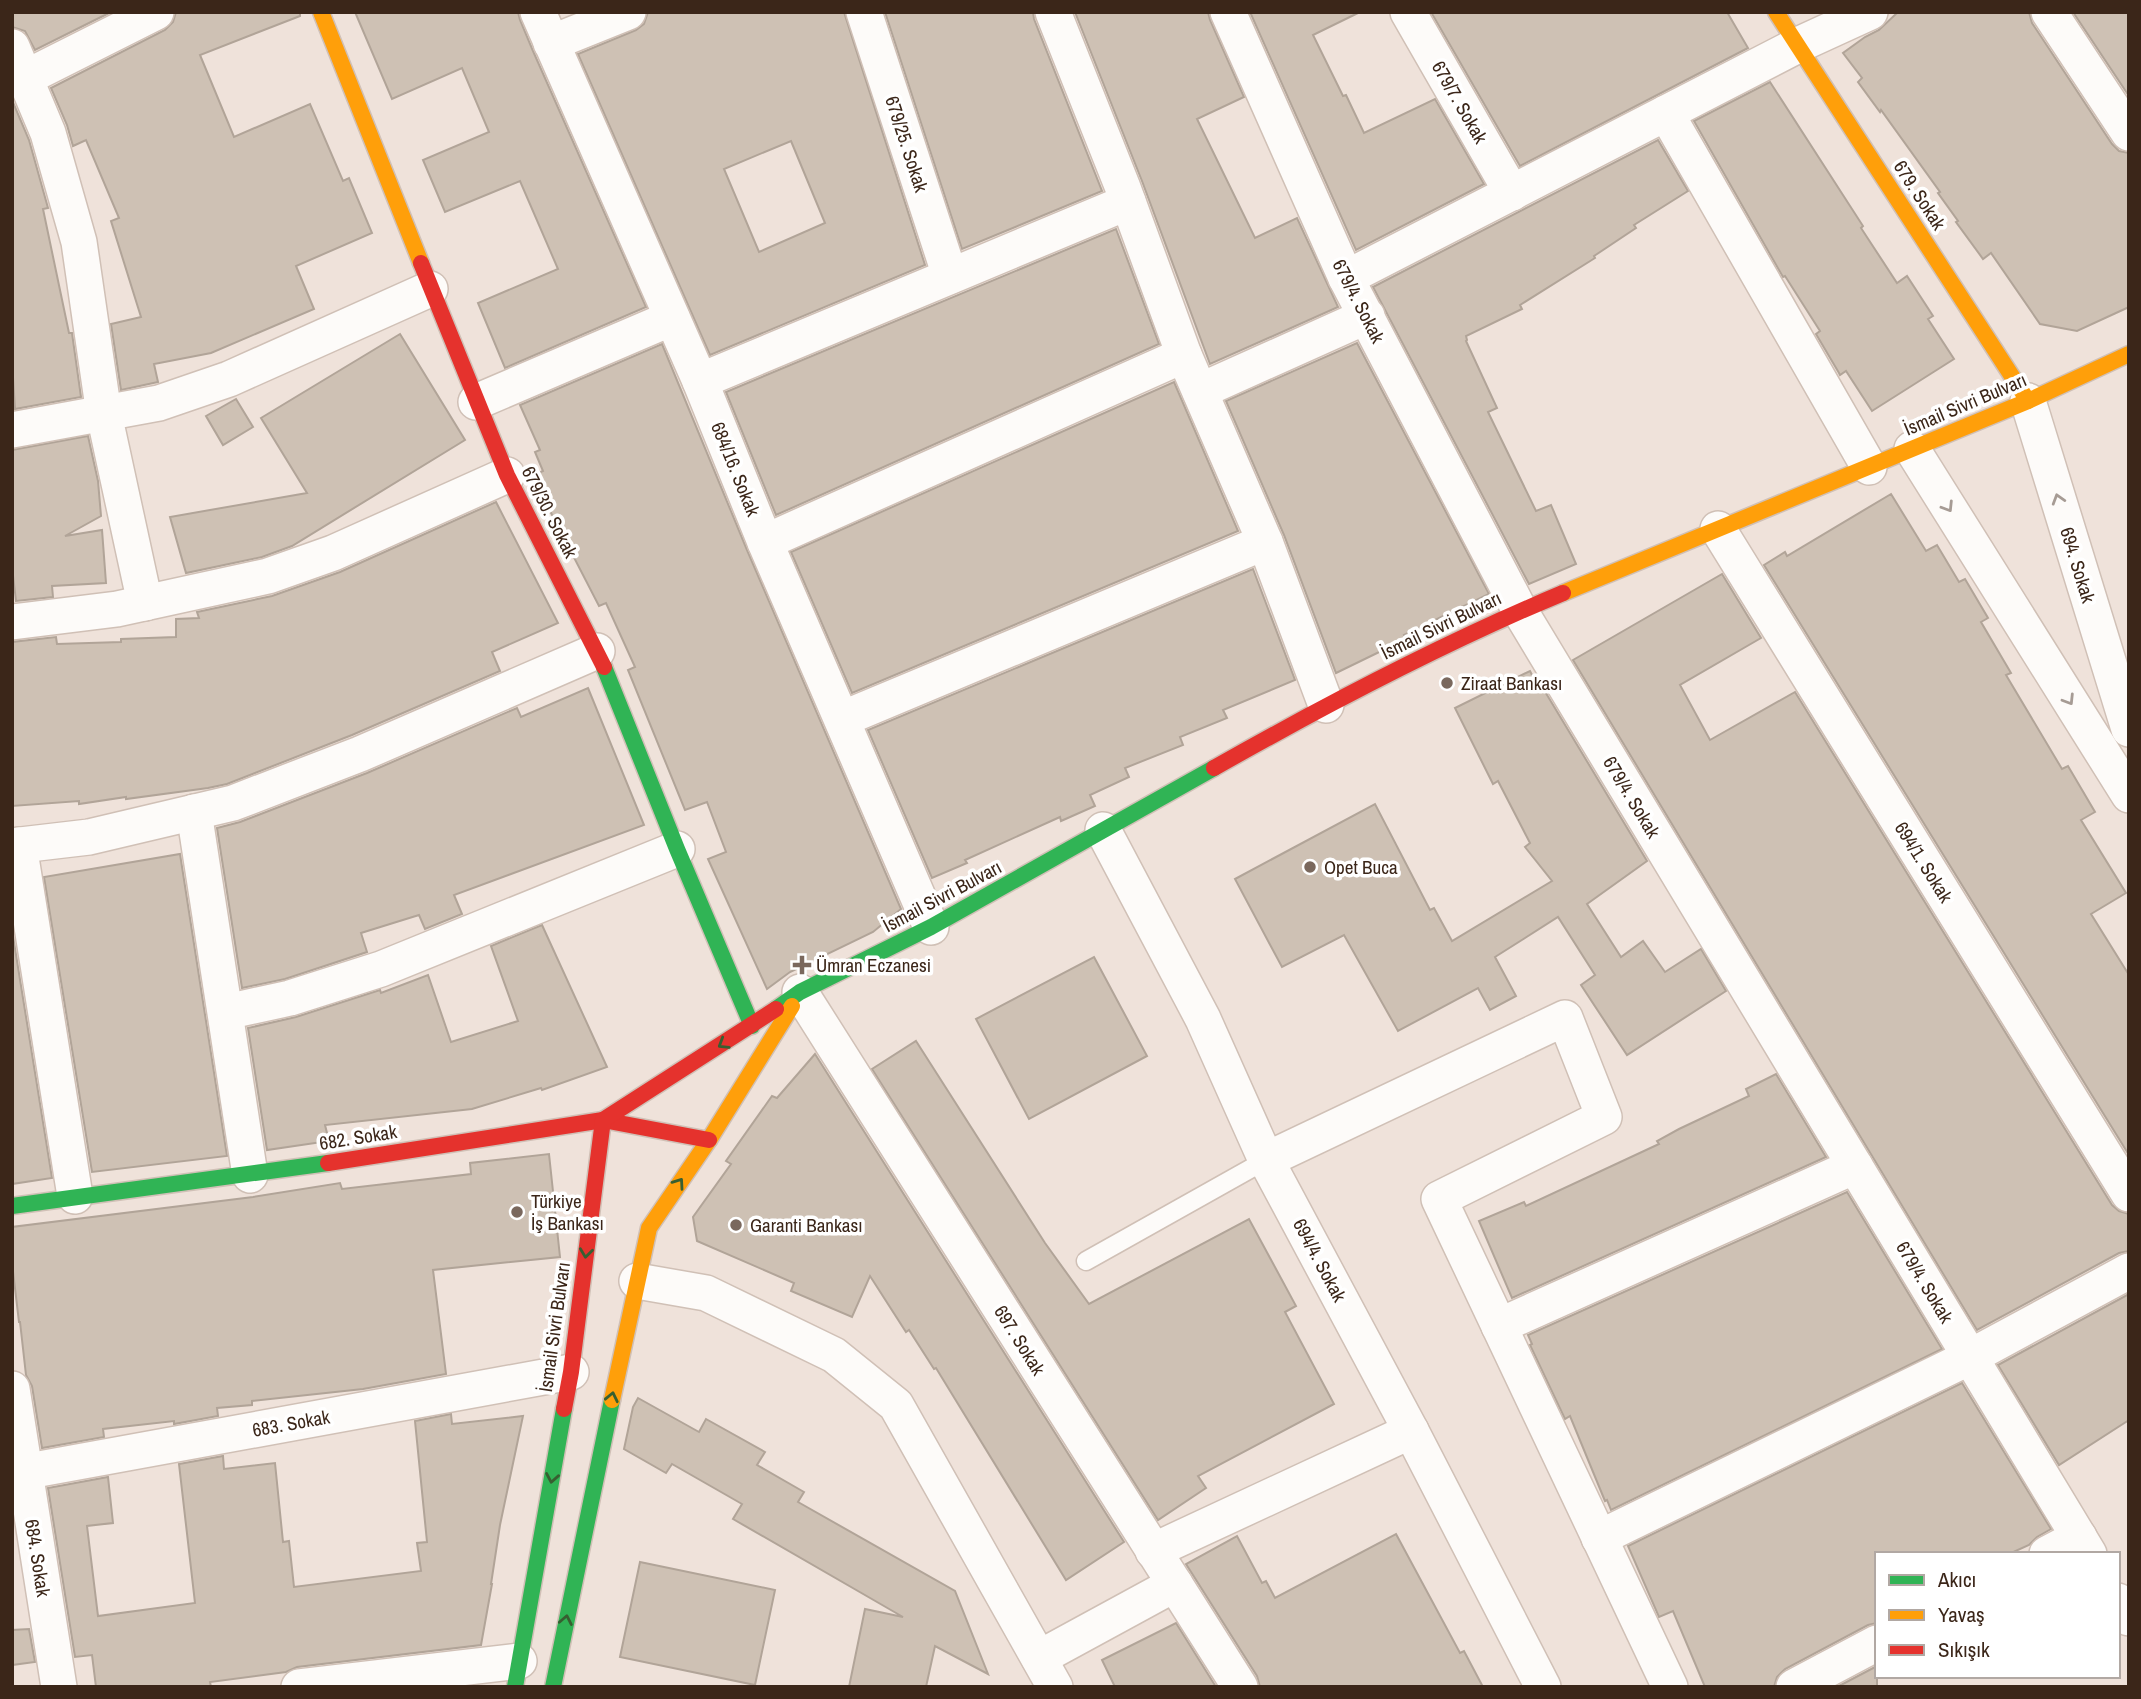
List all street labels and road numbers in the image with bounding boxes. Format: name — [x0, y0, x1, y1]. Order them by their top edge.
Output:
street label: 679/7. Sokak — [1426, 56, 1494, 148]
street label: 679/25. Sokak — [879, 93, 935, 196]
street label: 679. Sokak — [1888, 155, 1952, 235]
street label: 679/4. Sokak — [1327, 255, 1391, 348]
street label: İsmail Sivri Bulvarı — [1900, 366, 2030, 442]
street label: 684/16. Sokak — [705, 418, 767, 520]
street label: 679/30. Sokak — [516, 462, 584, 562]
street label: 694. Sokak — [2054, 524, 2102, 606]
street label: İsmail Sivri Bulvarı — [1377, 585, 1505, 665]
street label: 679/4. Sokak — [1597, 751, 1667, 843]
street label: 694/1. Sokak — [1889, 817, 1959, 908]
street label: İsmail Sivri Bulvarı — [878, 854, 1006, 938]
street label: 682. Sokak — [317, 1118, 399, 1156]
street label: 694/4. Sokak — [1287, 1214, 1353, 1306]
street label: 679/4. Sokak — [1890, 1236, 1960, 1328]
street label: İsmail Sivri Bulvarı — [532, 1260, 576, 1394]
street label: 697. Sokak — [988, 1300, 1052, 1380]
street label: 683. Sokak — [250, 1403, 332, 1443]
street label: 684. Sokak — [19, 1517, 57, 1599]

